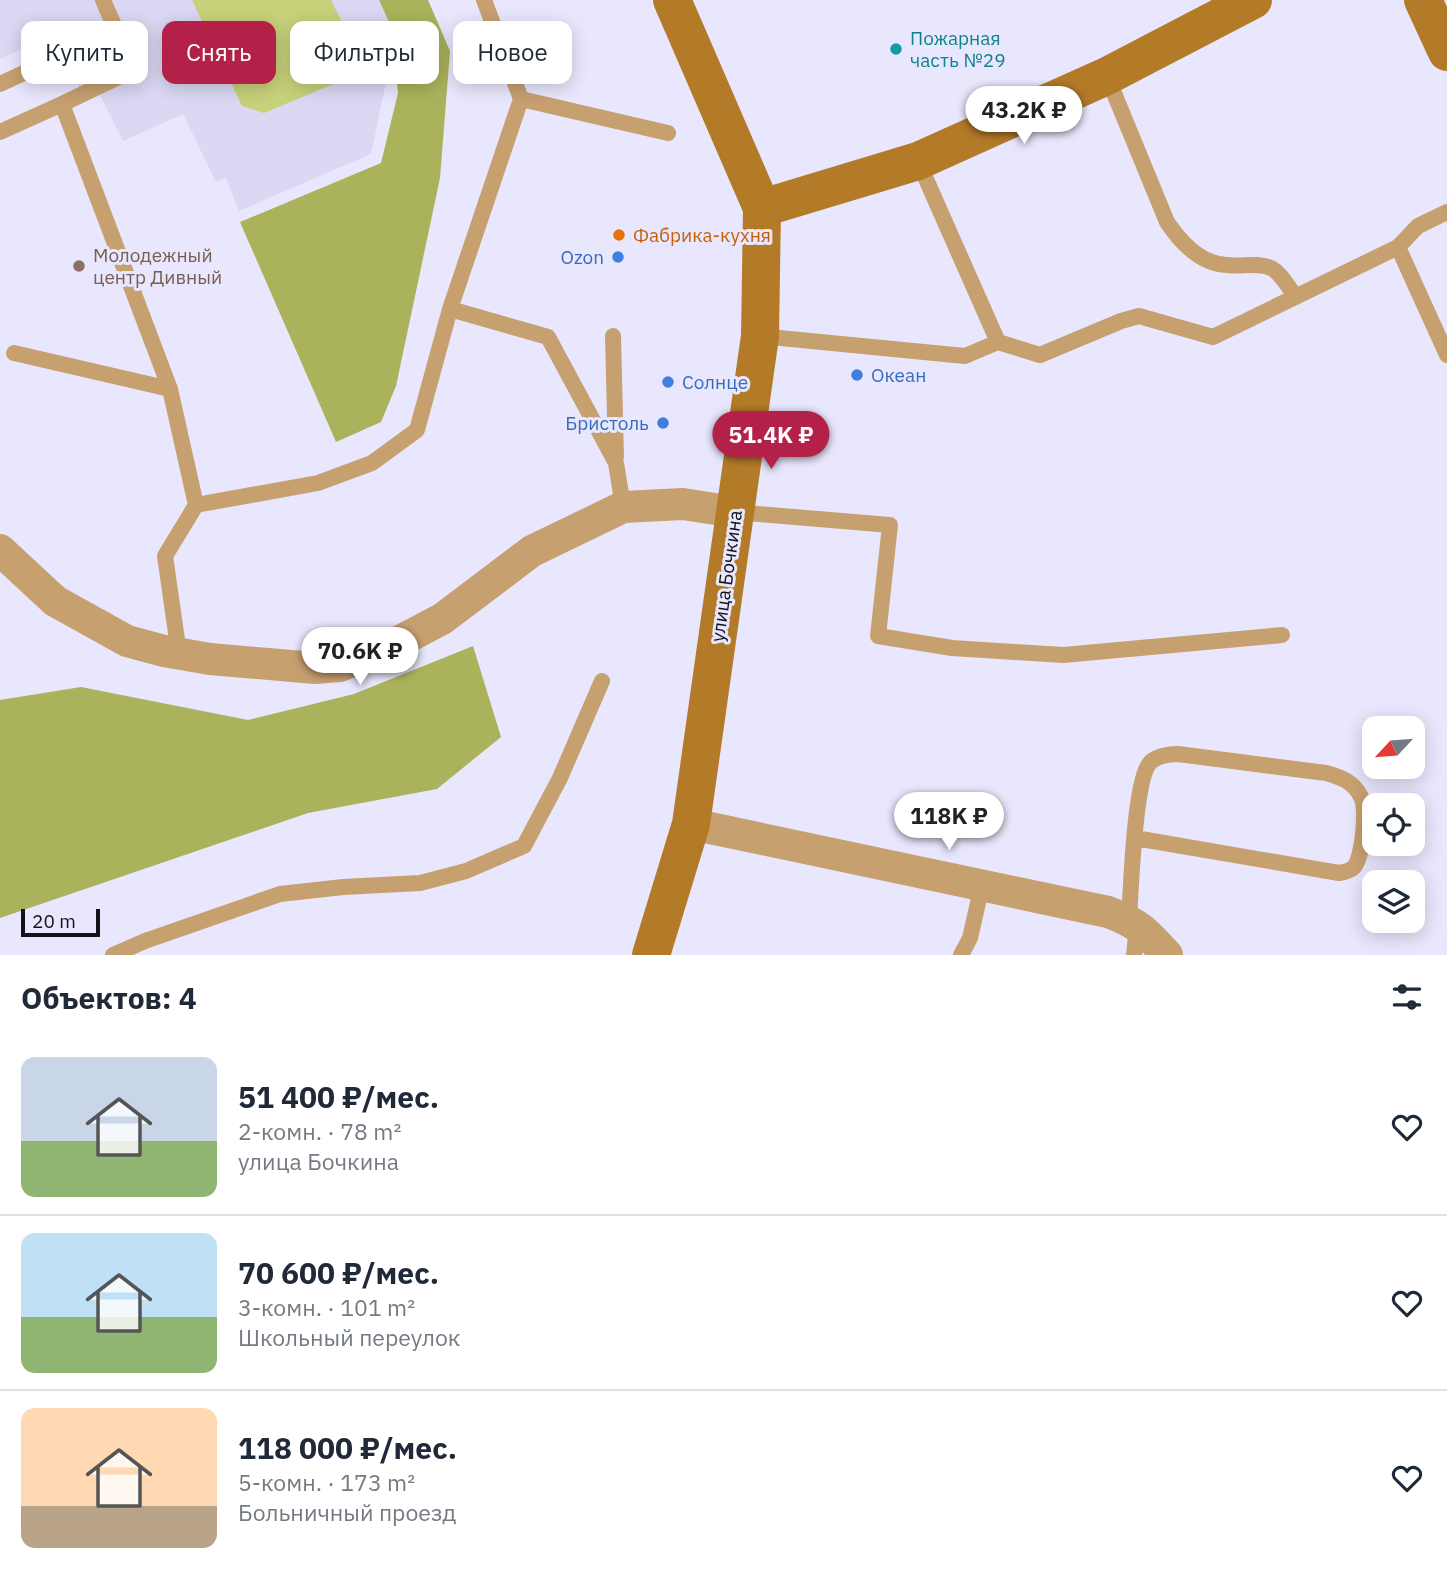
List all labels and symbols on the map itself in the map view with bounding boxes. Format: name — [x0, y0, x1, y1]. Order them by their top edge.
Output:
place label: Пожарная часть №29 — [910, 26, 1006, 72]
marker: Пожарная часть №29 — [888, 41, 904, 57]
pin: 43.2K ₽ — [959, 86, 1089, 146]
place label: Фабрика-кухня — [633, 223, 771, 247]
marker: Фабрика-кухня — [611, 227, 627, 243]
place label: Молодежный центр Дивный — [93, 243, 222, 289]
place label: Ozon — [560, 245, 604, 269]
marker: Ozon — [610, 249, 626, 265]
marker: Молодежный центр Дивный — [71, 258, 87, 274]
place label: Океан — [871, 363, 926, 387]
marker: Океан — [849, 367, 865, 383]
place label: Солнце — [682, 370, 748, 394]
marker: Солнце — [660, 374, 676, 390]
place label: Бристоль — [565, 411, 649, 435]
pin: 51.4K ₽ — [706, 412, 836, 471]
marker: Бристоль — [655, 415, 671, 431]
street label: улица Бочкина — [705, 508, 747, 644]
pin: 70.6K ₽ — [295, 628, 425, 687]
north arrow — [1362, 716, 1424, 779]
pin: 118K ₽ — [892, 792, 1006, 852]
scale bar — [21, 906, 100, 938]

